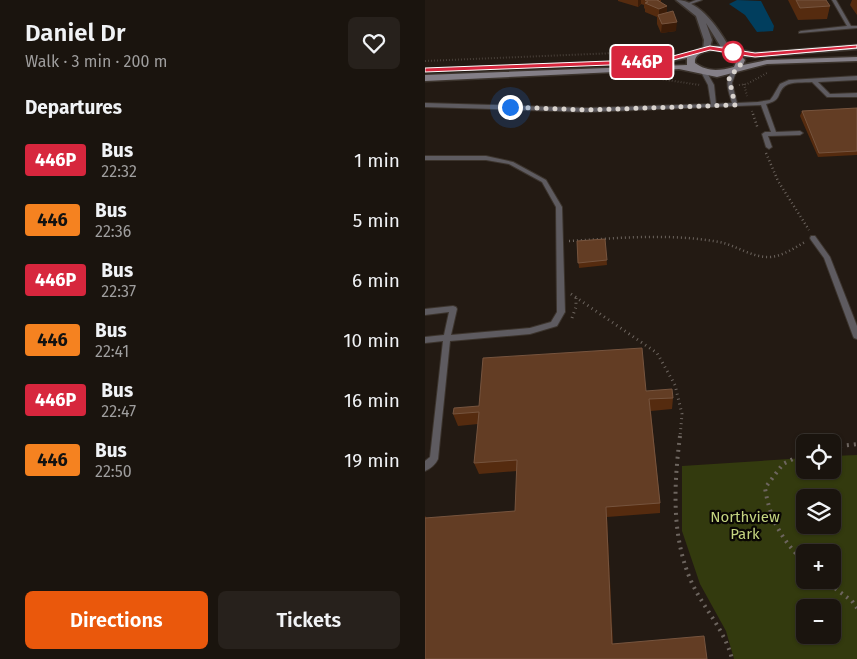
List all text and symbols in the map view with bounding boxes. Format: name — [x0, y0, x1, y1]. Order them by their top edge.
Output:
button: heart — [348, 17, 400, 69]
text: Daniel Dr — [25, 19, 125, 47]
unlabelled marker — [722, 41, 744, 63]
line badge: 446P — [607, 46, 677, 78]
text: 446P — [621, 51, 663, 73]
text: Walk · 3 min · 200 m — [25, 52, 167, 71]
your location — [498, 95, 523, 120]
text: Departures — [25, 96, 122, 119]
text: Bus — [101, 139, 133, 162]
text: 446P — [35, 149, 76, 171]
text: 1 min — [354, 149, 400, 172]
text: 22:32 — [101, 162, 137, 181]
text: Bus — [95, 199, 127, 222]
text: 446 — [37, 209, 68, 231]
text: 5 min — [353, 209, 400, 232]
text: 22:36 — [95, 222, 131, 241]
text: Bus — [101, 259, 133, 282]
text: 446P — [35, 269, 76, 291]
text: 6 min — [352, 269, 400, 292]
text: 22:37 — [101, 282, 136, 301]
text: Bus — [95, 319, 127, 342]
text: 446 — [37, 329, 68, 351]
text: 10 min — [343, 329, 400, 352]
text: 22:41 — [95, 342, 129, 361]
text: Bus — [101, 379, 133, 402]
text: 446P — [35, 389, 76, 411]
text: 16 min — [344, 389, 400, 412]
text: 22:47 — [101, 402, 136, 421]
map controls — [796, 434, 841, 644]
button: locate — [796, 434, 841, 479]
text: Bus — [95, 439, 127, 462]
text: 446 — [37, 449, 68, 471]
text: 19 min — [344, 449, 400, 472]
text: 22:50 — [95, 462, 132, 481]
button: layers — [796, 489, 841, 534]
park label: Northview Park — [710, 508, 780, 543]
button: + — [796, 544, 841, 589]
button: Directions — [25, 591, 208, 649]
button: Tickets — [218, 591, 400, 649]
button: − — [796, 599, 841, 644]

